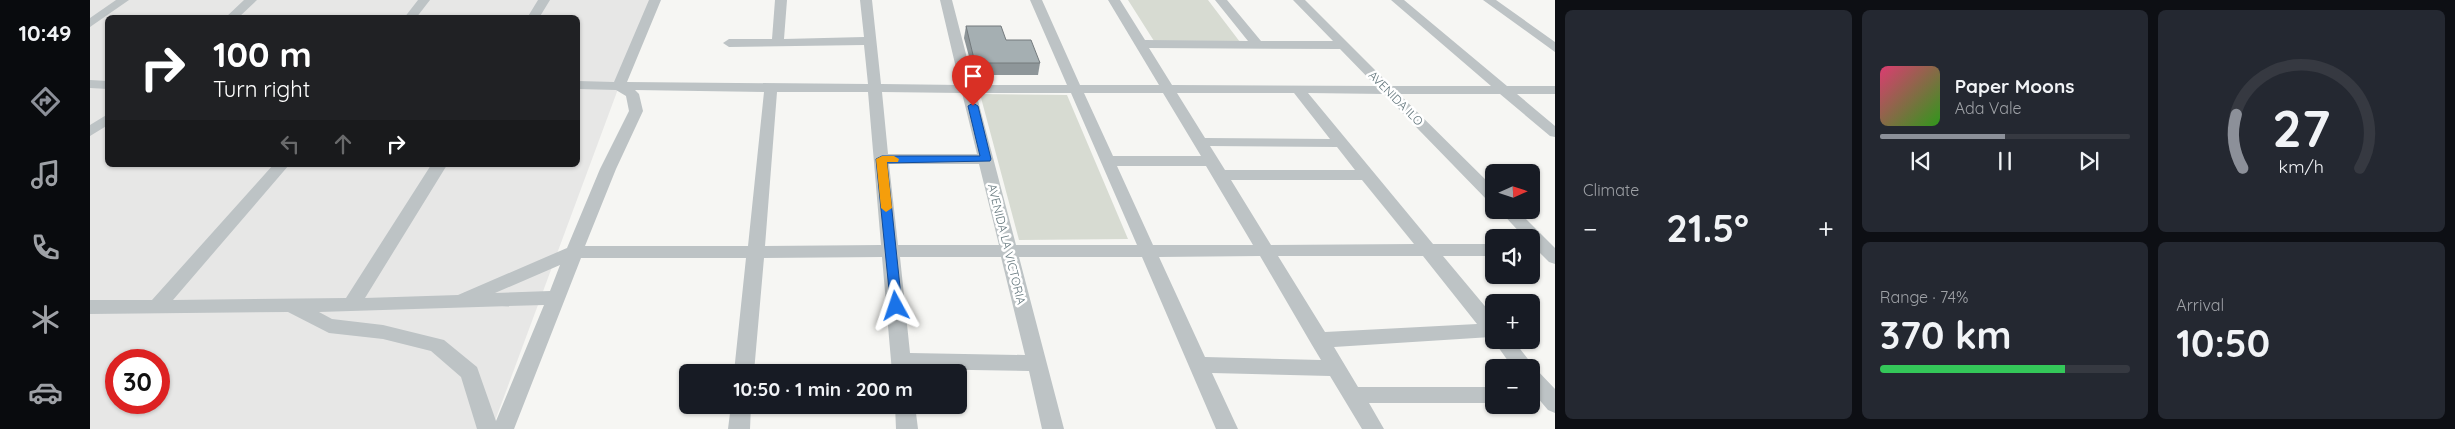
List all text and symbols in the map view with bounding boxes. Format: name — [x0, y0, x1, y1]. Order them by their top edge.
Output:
text: 10:49 — [18, 19, 72, 47]
text: 100 m — [213, 32, 312, 76]
icon: right — [130, 35, 195, 100]
pin — [952, 55, 994, 106]
icon: arrive — [959, 62, 987, 90]
street label: AVENIDA ILO — [1366, 68, 1426, 128]
text: Paper Moons — [1955, 74, 2074, 98]
text: Turn right — [213, 75, 310, 103]
icon: directions — [28, 84, 63, 119]
text: 27 — [2273, 95, 2331, 160]
text: Ada Vale — [1955, 98, 2021, 118]
icon: left — [276, 130, 304, 158]
icon: ahead — [329, 130, 357, 158]
icon: right — [382, 130, 410, 158]
icon: previous — [1907, 147, 1935, 175]
icon: pause — [1991, 147, 2019, 175]
icon: next — [2075, 147, 2103, 175]
text: km/h — [2279, 155, 2324, 177]
icon: music — [28, 157, 63, 192]
north arrow — [1485, 164, 1540, 219]
map controls — [1485, 164, 1540, 414]
text: Climate — [1583, 180, 1639, 200]
street label: AVENIDA LA VICTORIA — [985, 182, 1029, 306]
text: 21.5° — [1666, 204, 1749, 252]
text: − — [1583, 211, 1598, 246]
text: + — [1818, 211, 1834, 246]
button: sound — [1485, 229, 1540, 284]
icon: phone — [28, 230, 63, 265]
position arrow — [869, 279, 921, 331]
text: Range · 74% — [1880, 287, 1968, 307]
button: + — [1485, 294, 1540, 349]
text: Arrival — [2176, 295, 2224, 315]
icon: climate — [28, 302, 63, 337]
text: 370 km — [1880, 311, 2012, 359]
text: 10:50 — [2176, 319, 2270, 367]
speed limit sign: 30 — [105, 349, 170, 414]
button: − — [1485, 359, 1540, 414]
icon: car — [28, 375, 63, 410]
text: 10:50 · 1 min · 200 m — [733, 377, 913, 401]

